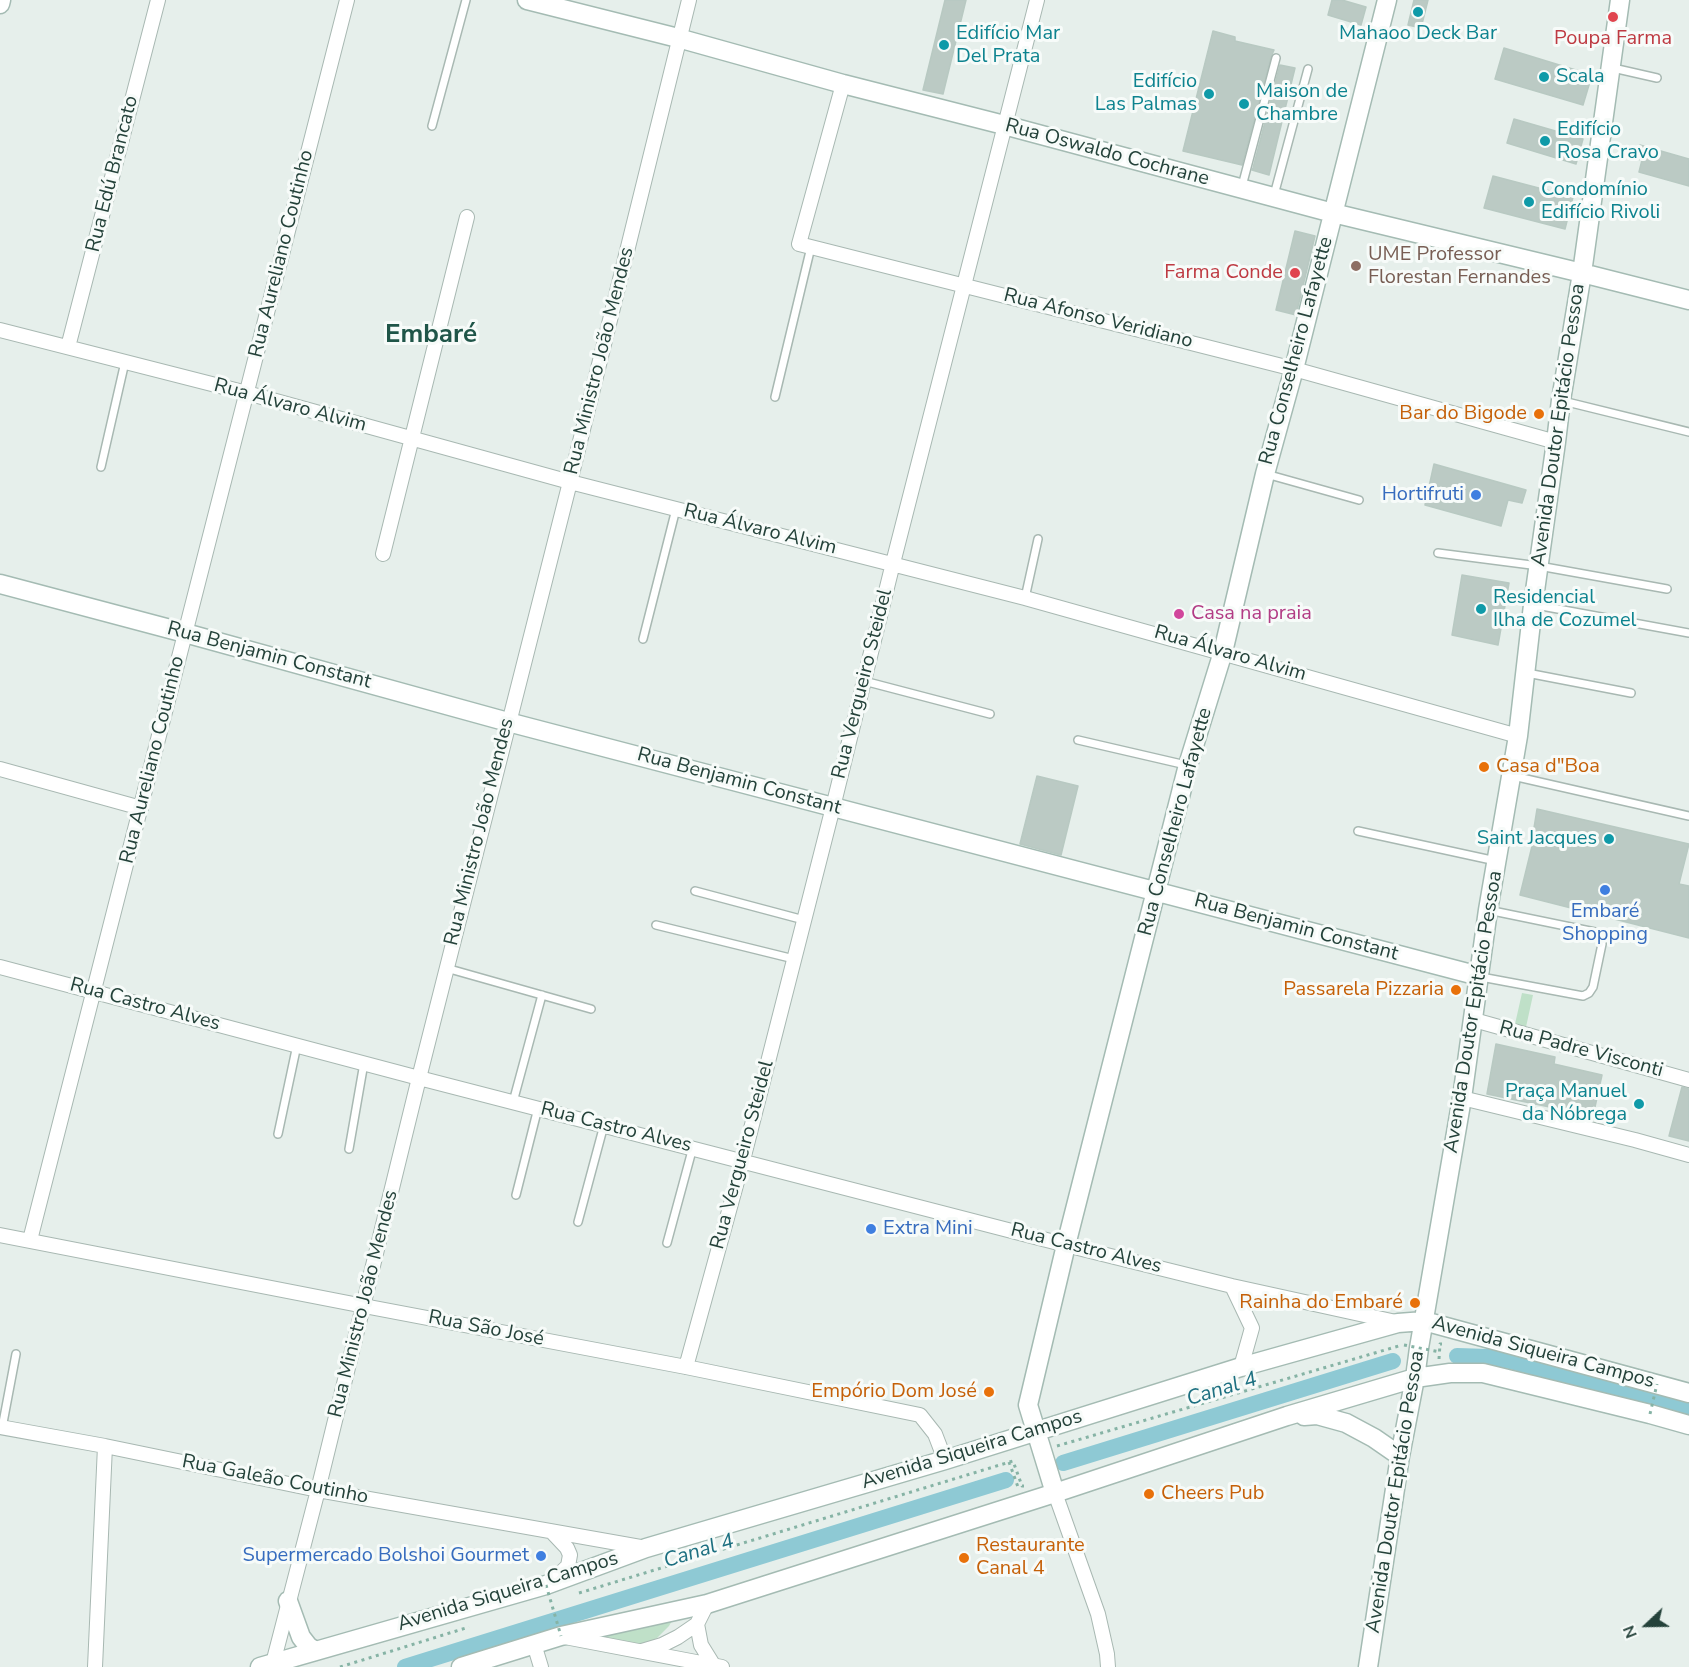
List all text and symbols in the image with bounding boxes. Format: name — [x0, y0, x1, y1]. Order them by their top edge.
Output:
marker: Mahaoo Deck Bar — [1411, 5, 1425, 19]
marker: Poupa Farma — [1606, 10, 1620, 24]
place label: Edifício Mar Del Prata — [956, 22, 1060, 69]
place label: Mahaoo Deck Bar — [1339, 22, 1497, 46]
place label: Poupa Farma — [1554, 27, 1672, 51]
marker: Edifício Mar Del Prata — [937, 38, 951, 52]
place label: Scala — [1556, 65, 1605, 89]
place label: Edifício Las Palmas — [1095, 70, 1197, 117]
marker: Scala — [1537, 70, 1551, 84]
place label: Maison de Chambre — [1256, 80, 1348, 127]
marker: Edifício Las Palmas — [1202, 87, 1216, 101]
street label: Rua Edú Brancato — [82, 93, 144, 255]
marker: Maison de Chambre — [1237, 97, 1251, 111]
street label: Rua Oswaldo Cochrane — [1002, 114, 1212, 192]
place label: Edifício Rosa Cravo — [1557, 118, 1659, 165]
marker: Edifício Rosa Cravo — [1538, 134, 1552, 148]
street label: Rua Aureliano Coutinho — [245, 148, 319, 360]
place label: Condomínio Edifício Rivoli — [1541, 178, 1660, 225]
marker: Condomínio Edifício Rivoli — [1522, 195, 1536, 209]
street label: Rua Conselheiro Lafayette — [1255, 234, 1339, 468]
place label: UME Professor Florestan Fernandes — [1368, 243, 1551, 290]
street label: Rua Ministro João Mendes — [560, 245, 640, 477]
marker: UME Professor Florestan Fernandes — [1349, 259, 1363, 273]
place label: Farma Conde — [1164, 261, 1283, 285]
marker: Farma Conde — [1288, 266, 1302, 280]
street label: Avenida Doutor Epitácio Pessoa — [1527, 282, 1591, 568]
street label: Rua Afonso Veridiano — [1001, 284, 1195, 354]
district label: Embaré — [385, 320, 477, 352]
street label: Rua Álvaro Alvim — [211, 374, 369, 438]
place label: Bar do Bigode — [1399, 402, 1527, 426]
marker: Bar do Bigode — [1532, 407, 1546, 421]
place label: Hortifruti — [1382, 483, 1464, 507]
marker: Hortifruti — [1469, 488, 1483, 502]
street label: Rua Álvaro Alvim — [681, 499, 839, 561]
place label: Residencial Ilha de Cozumel — [1493, 586, 1636, 633]
street label: Rua Vergueiro Steidel — [828, 587, 898, 781]
place label: Casa na praia — [1191, 602, 1312, 626]
marker: Residencial Ilha de Cozumel — [1474, 602, 1488, 616]
marker: Casa na praia — [1172, 607, 1186, 621]
street label: Rua Benjamin Constant — [164, 617, 374, 695]
street label: Rua Álvaro Alvim — [1151, 621, 1309, 687]
street label: Rua Aureliano Coutinho — [116, 654, 190, 866]
street label: Rua Conselheiro Lafayette — [1134, 705, 1218, 939]
street label: Rua Ministro João Mendes — [440, 716, 520, 948]
street label: Rua Benjamin Constant — [634, 743, 844, 821]
place label: Casa d"Boa — [1496, 755, 1600, 779]
marker: Casa d"Boa — [1477, 760, 1491, 774]
place label: Saint Jacques — [1477, 827, 1597, 851]
marker: Saint Jacques — [1602, 832, 1616, 846]
street label: Avenida Doutor Epitácio Pessoa — [1440, 869, 1508, 1155]
marker: Embaré Shopping — [1598, 883, 1612, 897]
street label: Rua Benjamin Constant — [1191, 889, 1401, 967]
place label: Embaré Shopping — [1562, 900, 1648, 947]
street label: Rua Castro Alves — [67, 973, 223, 1037]
place label: Passarela Pizzaria — [1283, 978, 1444, 1002]
marker: Passarela Pizzaria — [1449, 983, 1463, 997]
street label: Rua Padre Visconti — [1496, 1017, 1666, 1083]
street label: Rua Vergueiro Steidel — [706, 1058, 780, 1252]
place label: Praça Manuel da Nóbrega — [1505, 1080, 1627, 1127]
marker: Praça Manuel da Nóbrega — [1632, 1097, 1646, 1111]
street label: Rua Castro Alves — [538, 1098, 694, 1158]
street label: Rua Ministro João Mendes — [324, 1188, 404, 1420]
place label: Extra Mini — [883, 1217, 973, 1241]
street label: Rua Castro Alves — [1008, 1219, 1164, 1279]
marker: Extra Mini — [864, 1222, 878, 1236]
place label: Rainha do Embaré — [1239, 1291, 1403, 1315]
marker: Rainha do Embaré — [1408, 1296, 1422, 1310]
street label: Rua São José — [426, 1306, 546, 1352]
street label: Avenida Siqueira Campos — [1429, 1312, 1657, 1394]
street label: Avenida Doutor Epitácio Pessoa — [1362, 1349, 1430, 1635]
water label: Canal 4 — [1184, 1367, 1260, 1413]
place label: Empório Dom José — [811, 1380, 977, 1404]
marker: Empório Dom José — [982, 1385, 996, 1399]
street label: Avenida Siqueira Campos — [859, 1405, 1085, 1495]
street label: Rua Galeão Coutinho — [180, 1450, 370, 1510]
place label: Cheers Pub — [1161, 1482, 1264, 1506]
marker: Cheers Pub — [1142, 1487, 1156, 1501]
water label: Canal 4 — [661, 1529, 737, 1575]
place label: Restaurante Canal 4 — [976, 1534, 1085, 1581]
place label: Supermercado Bolshoi Gourmet — [242, 1544, 529, 1568]
street label: Avenida Siqueira Campos — [395, 1547, 621, 1637]
marker: Supermercado Bolshoi Gourmet — [534, 1549, 548, 1563]
marker: Restaurante Canal 4 — [957, 1551, 971, 1565]
north arrow — [1617, 1595, 1677, 1655]
text: N — [1618, 1622, 1643, 1641]

